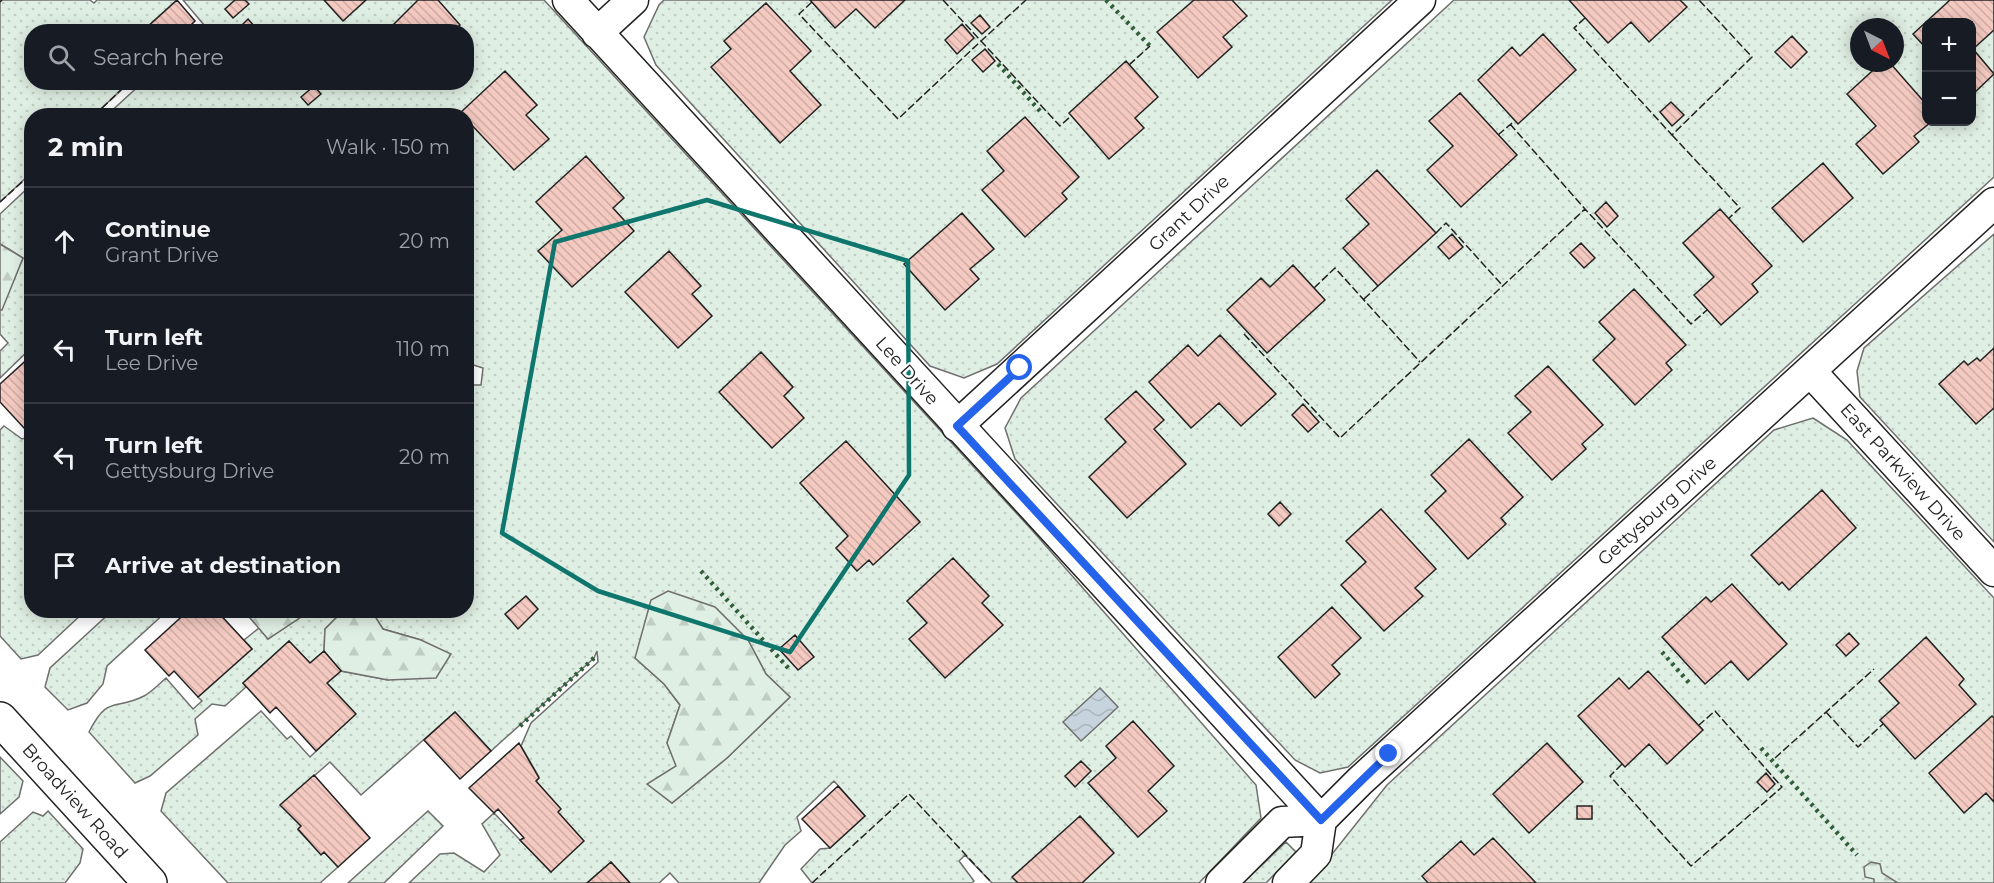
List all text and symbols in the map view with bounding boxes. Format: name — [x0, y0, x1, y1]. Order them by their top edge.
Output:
north arrow — [1850, 18, 1904, 72]
map controls — [1922, 18, 1976, 126]
button: + — [1922, 18, 1976, 72]
search box — [24, 24, 474, 90]
icon: search — [45, 41, 78, 74]
text: Search here — [93, 44, 224, 71]
button: − — [1922, 72, 1976, 126]
text: 2 min — [48, 131, 124, 163]
text: Walk · 150 m — [326, 135, 450, 159]
street label: Grant Drive — [1144, 170, 1234, 256]
text: Continue — [105, 216, 211, 243]
icon: ahead — [48, 225, 81, 258]
text: 20 m — [399, 229, 450, 253]
text: Grant Drive — [105, 243, 219, 267]
text: Turn left — [105, 324, 203, 351]
street label: Lee Drive — [871, 332, 943, 410]
icon: left — [48, 333, 81, 366]
text: 110 m — [396, 337, 450, 361]
text: Lee Drive — [105, 351, 198, 375]
route start — [1006, 354, 1032, 380]
street label: East Parkview Drive — [1836, 399, 1970, 545]
text: Turn left — [105, 432, 203, 459]
icon: left — [48, 441, 81, 474]
text: 20 m — [399, 445, 450, 469]
street label: Gettysburg Drive — [1593, 452, 1721, 570]
text: Gettysburg Drive — [105, 459, 274, 483]
icon: arrive — [48, 549, 81, 582]
text: Arrive at destination — [105, 552, 341, 579]
street label: Broadview Road — [17, 739, 133, 863]
route end — [1375, 740, 1401, 766]

